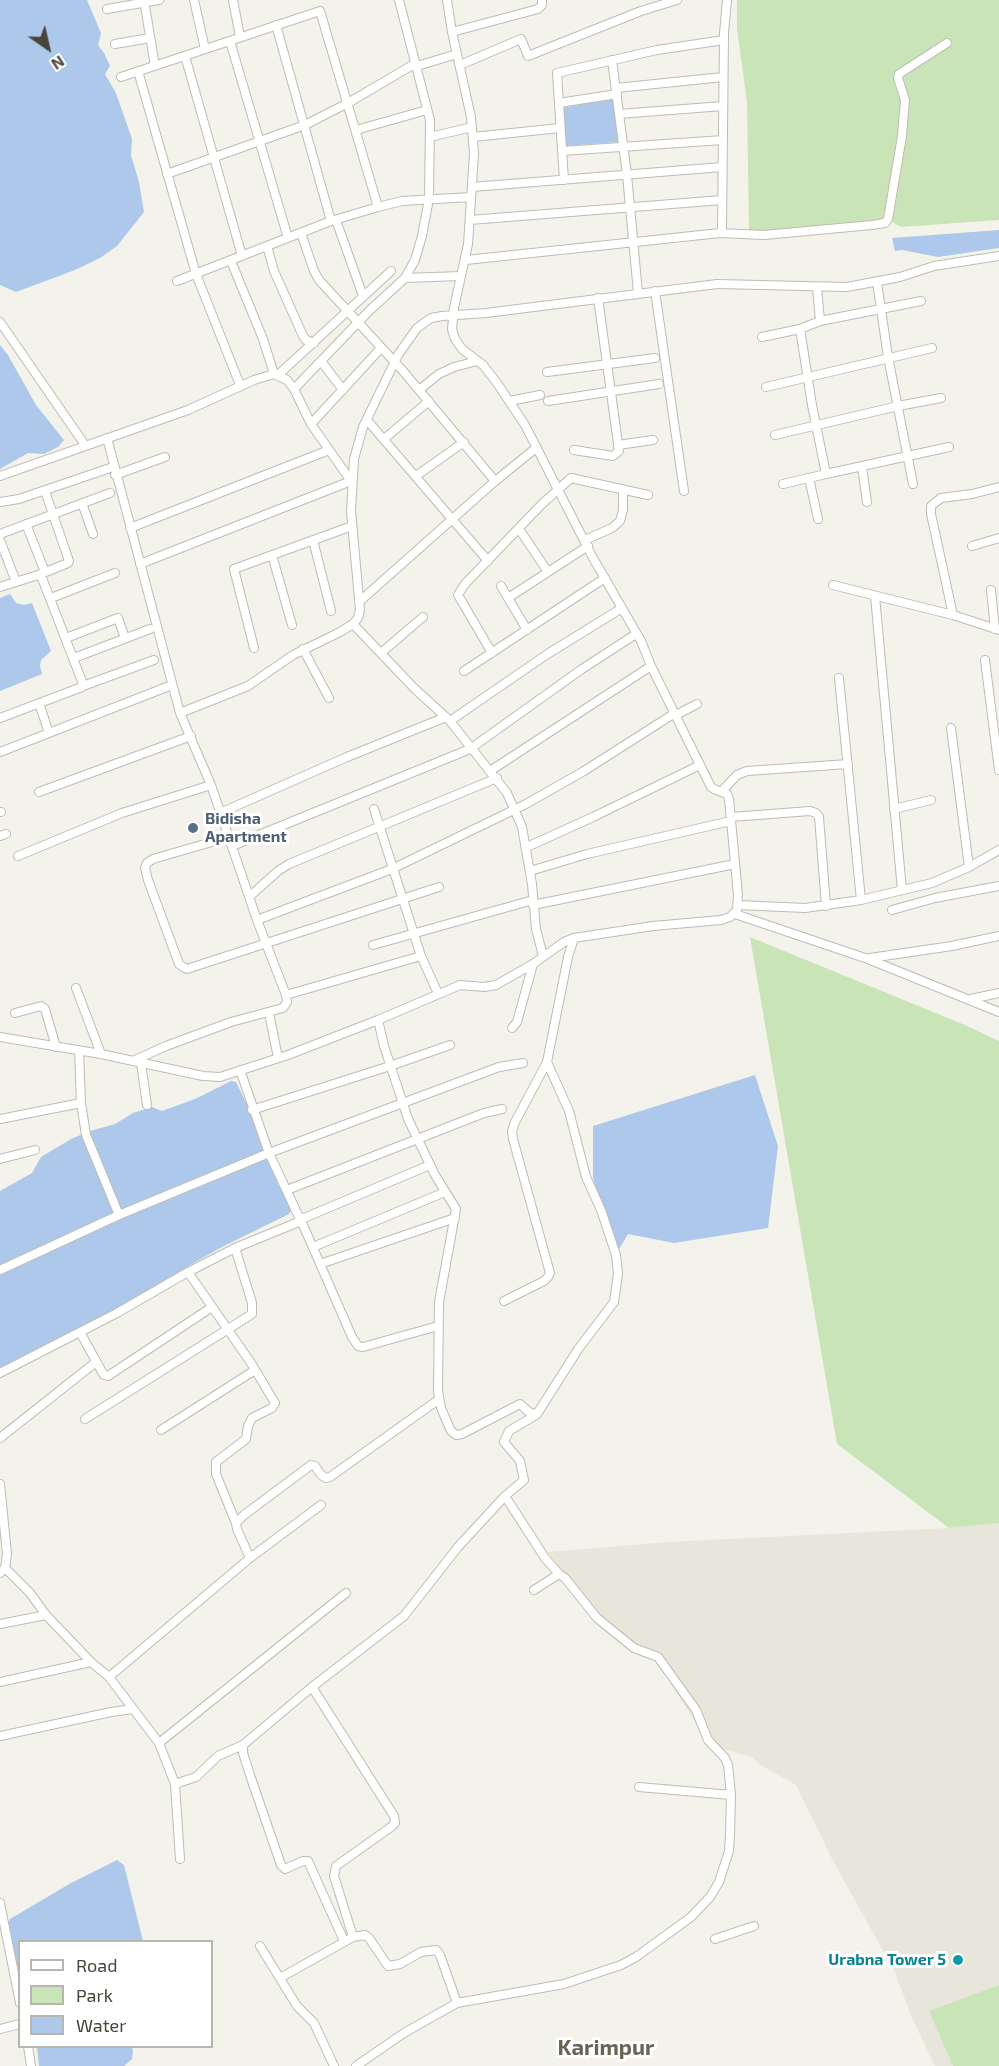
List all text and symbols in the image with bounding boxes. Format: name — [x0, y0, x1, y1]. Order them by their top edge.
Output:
north arrow — [18, 18, 78, 78]
text: N — [48, 52, 68, 74]
place label: Bidisha Apartment — [205, 809, 287, 847]
marker: Bidisha Apartment — [186, 821, 200, 835]
legend — [18, 1940, 213, 2048]
place label: Urabna Tower 5 — [828, 1950, 946, 1970]
marker: Urabna Tower 5 — [951, 1953, 965, 1967]
text: Road — [76, 1954, 117, 1976]
text: Park — [76, 1984, 113, 2006]
text: Water — [76, 2014, 126, 2036]
district label: Karimpur — [558, 2035, 654, 2061]

